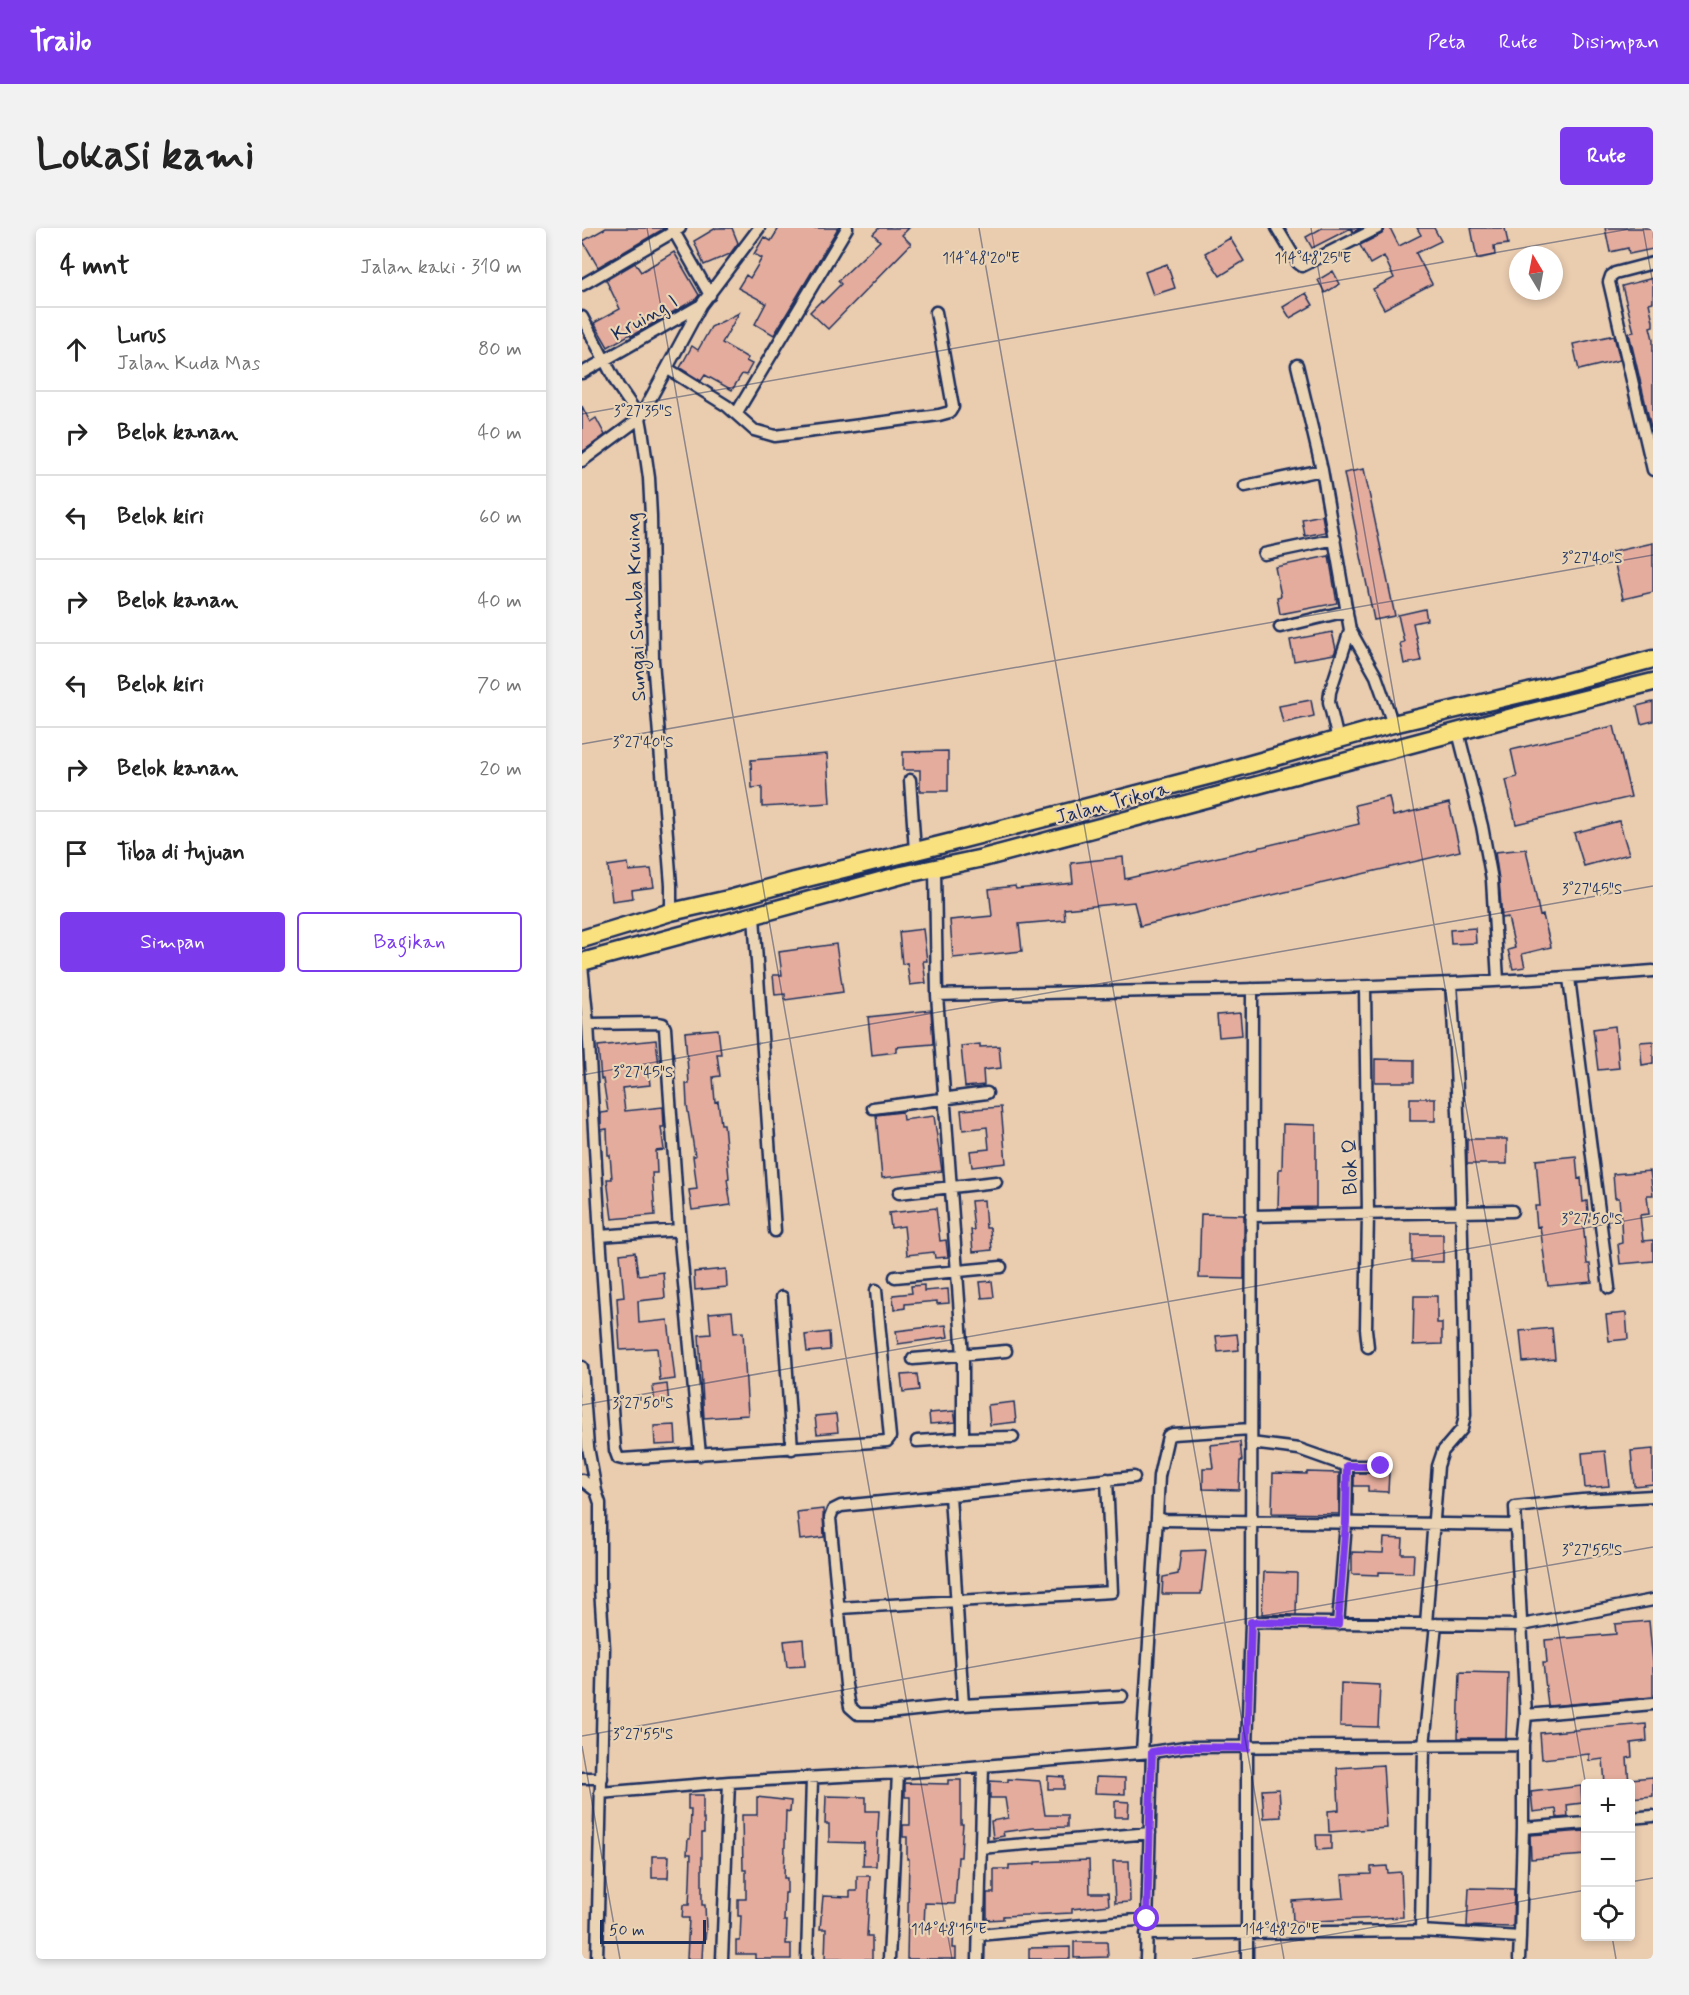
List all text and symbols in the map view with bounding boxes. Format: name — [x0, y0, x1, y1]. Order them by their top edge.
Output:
text: Trailo — [30, 24, 91, 61]
text: Peta — [1428, 28, 1466, 56]
text: Rute — [1499, 28, 1538, 56]
text: Disimpan — [1571, 28, 1659, 56]
button: Rute — [1560, 127, 1653, 185]
text: Lokasi kami — [36, 129, 255, 184]
north arrow — [1509, 246, 1563, 300]
text: 114°48'20"E — [942, 249, 1020, 269]
text: 114°48'25"E — [1275, 249, 1352, 269]
text: 4 mnt — [60, 250, 130, 284]
text: Jalan kaki · 310 m — [360, 254, 522, 281]
street label: Kruing I — [607, 288, 683, 348]
text: Lurus — [117, 322, 166, 350]
icon: ahead — [60, 333, 93, 366]
text: 80 m — [478, 336, 522, 363]
text: Jalan Kuda Mas — [117, 350, 260, 377]
text: 3°27'35"S — [614, 402, 672, 422]
icon: right — [60, 417, 93, 450]
text: Belok kanan — [117, 419, 238, 447]
text: 40 m — [478, 420, 522, 447]
icon: left — [60, 501, 93, 534]
text: Belok kiri — [117, 503, 204, 531]
text: 60 m — [479, 504, 522, 531]
street label: Sungai Sumba Kruing — [620, 512, 654, 702]
text: 3°27'40"S — [1561, 549, 1623, 569]
icon: right — [60, 585, 93, 618]
text: Belok kanan — [117, 587, 238, 615]
text: 40 m — [478, 588, 522, 615]
icon: left — [60, 669, 93, 702]
text: Belok kiri — [117, 671, 204, 699]
text: 70 m — [477, 672, 522, 699]
text: 3°27'40"S — [612, 733, 674, 753]
icon: right — [60, 753, 93, 786]
text: Belok kanan — [117, 755, 238, 783]
text: 20 m — [479, 756, 522, 783]
street label: Jalan Trikora — [1053, 775, 1173, 832]
icon: arrive — [60, 837, 93, 870]
text: Tiba di tujuan — [117, 839, 245, 867]
text: 3°27'45"S — [1562, 880, 1622, 900]
button: Simpan — [60, 912, 285, 972]
button: Bagikan — [297, 912, 522, 972]
text: 3°27'45"S — [613, 1063, 673, 1083]
street label: Blok Q — [1337, 1139, 1364, 1195]
text: 3°27'50"S — [1561, 1210, 1623, 1230]
text: 3°27'50"S — [612, 1394, 674, 1414]
route end — [1367, 1452, 1393, 1478]
text: 3°27'55"S — [1562, 1541, 1622, 1561]
text: 3°27'55"S — [613, 1725, 673, 1745]
map controls — [1581, 1779, 1635, 1941]
button: + — [1581, 1779, 1635, 1833]
button: − — [1581, 1833, 1635, 1887]
button: locate — [1581, 1887, 1635, 1941]
route start — [1133, 1905, 1159, 1931]
scale bar — [600, 1917, 706, 1944]
text: 50 m — [609, 1920, 645, 1941]
text: 114°48'15"E — [911, 1920, 987, 1940]
text: 114°48'20"E — [1242, 1920, 1320, 1940]

